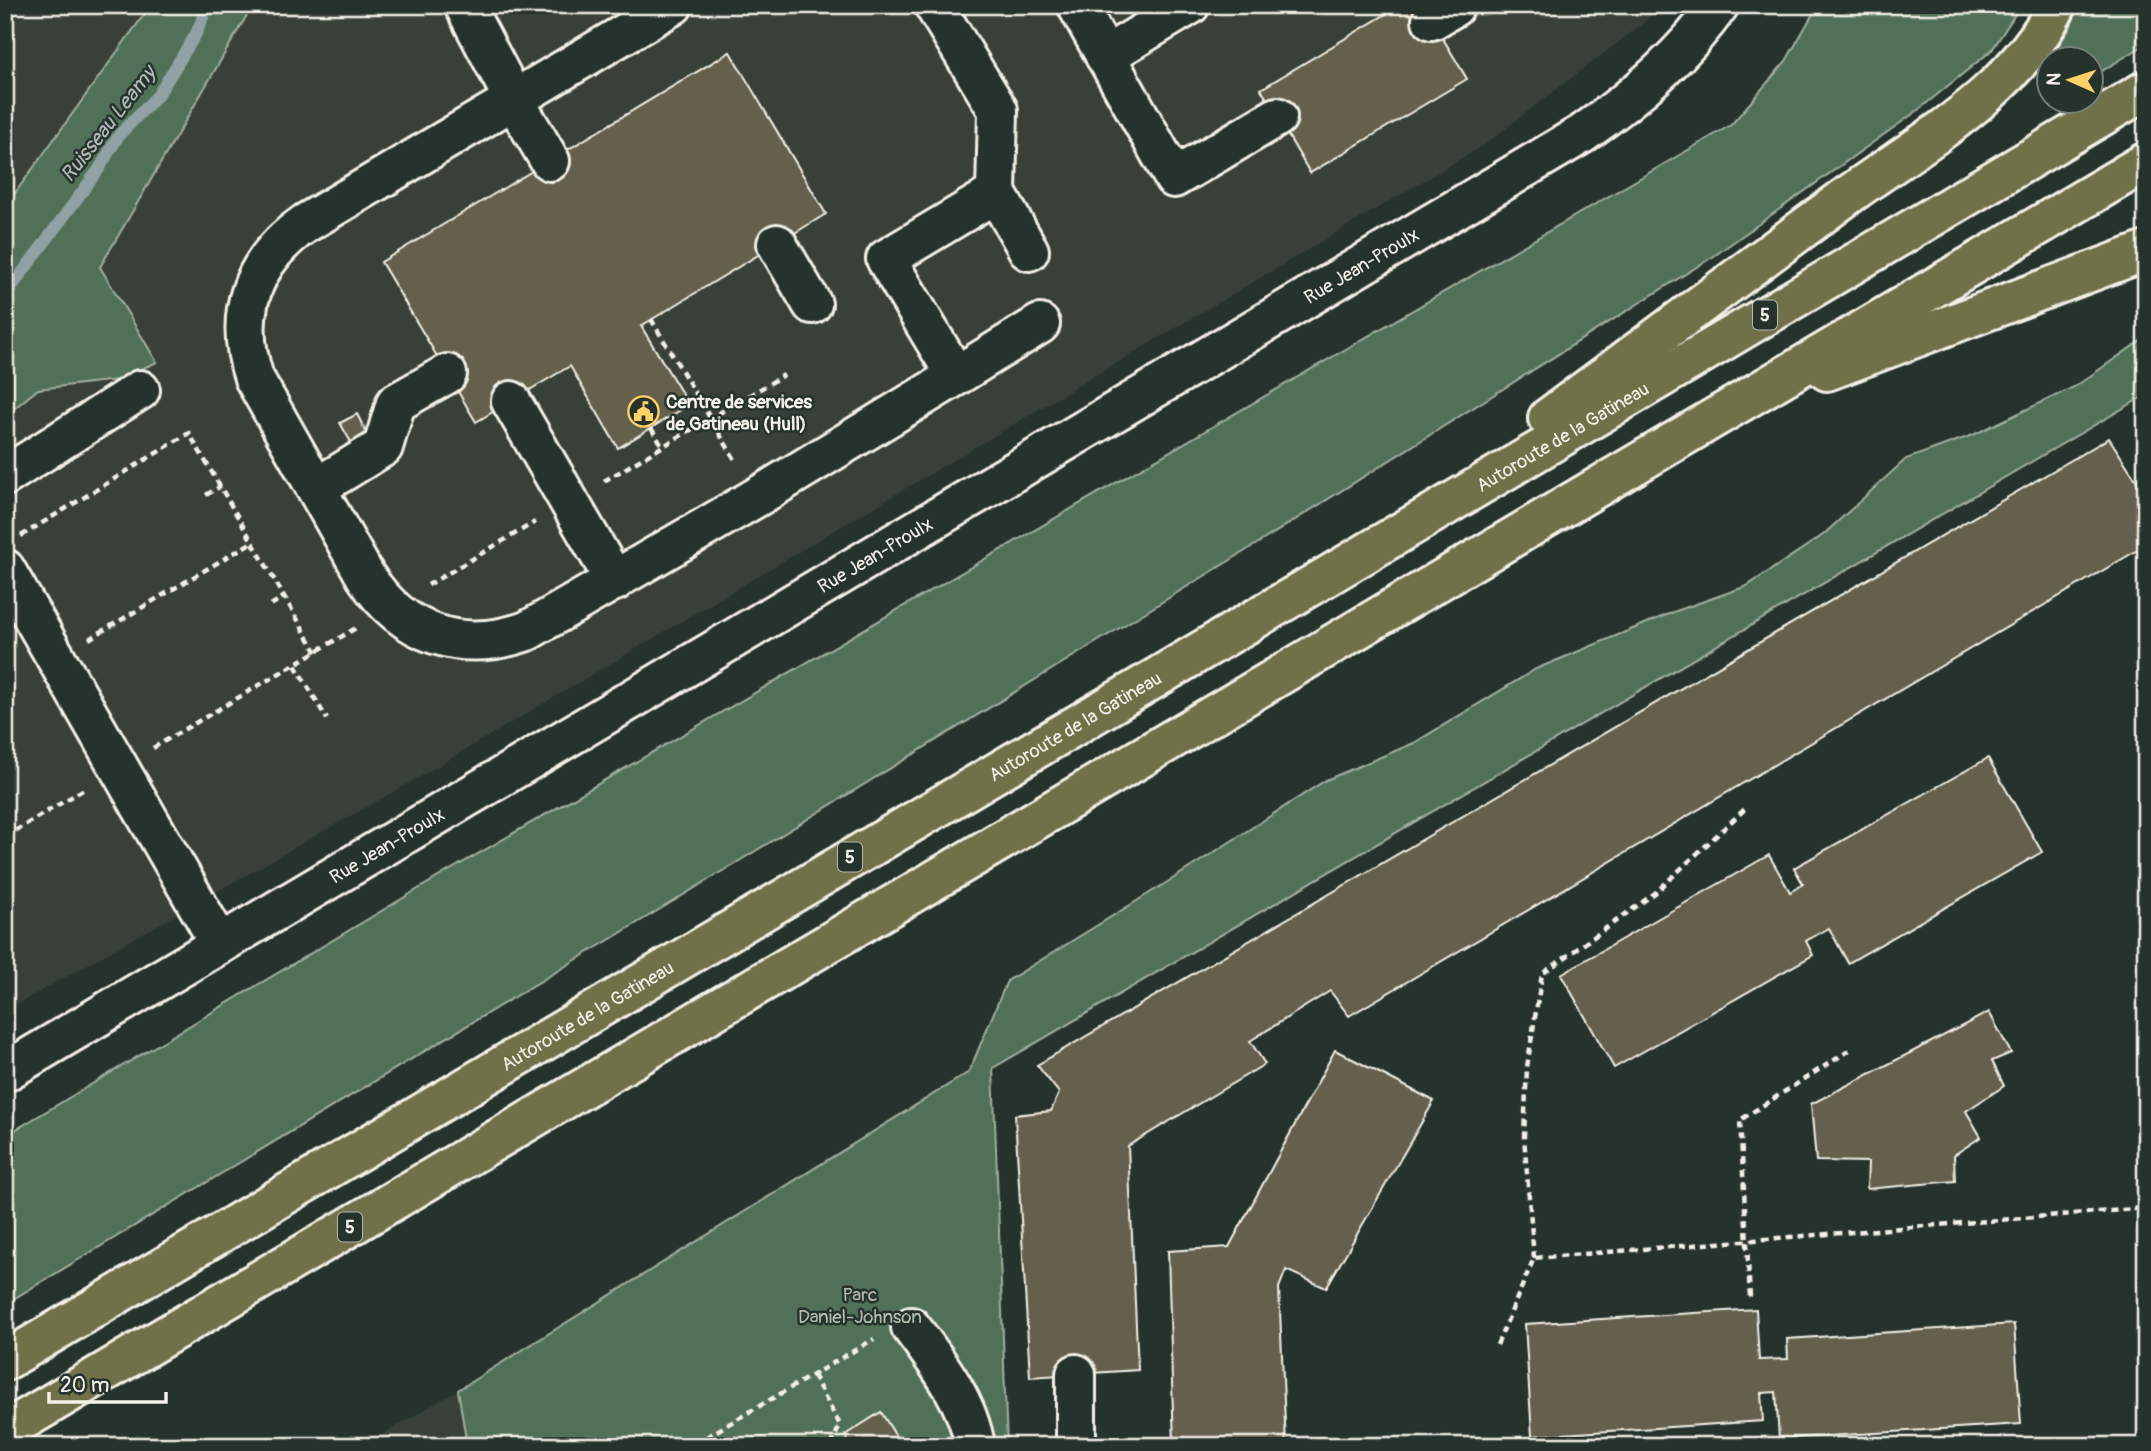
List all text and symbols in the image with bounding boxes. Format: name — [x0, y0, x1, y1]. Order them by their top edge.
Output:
north arrow — [2036, 46, 2106, 116]
water label: Ruisseau Leamy — [55, 59, 164, 188]
text: N — [2042, 72, 2066, 86]
street label: Rue Jean-Proulx — [1300, 223, 1424, 310]
road number: 5 — [1753, 300, 1777, 330]
street label: Autoroute de la Gatineau — [1472, 377, 1654, 498]
place label: Centre de services de Gatineau (Hull) — [666, 390, 812, 436]
public building icon: Centre de services de Gatineau (Hull) — [626, 395, 660, 429]
street label: Rue Jean-Proulx — [813, 512, 937, 599]
street label: Autoroute de la Gatineau — [984, 666, 1166, 787]
street label: Rue Jean-Proulx — [325, 802, 449, 889]
road number: 5 — [838, 842, 862, 872]
street label: Autoroute de la Gatineau — [497, 956, 678, 1077]
road number: 5 — [338, 1212, 362, 1242]
park label: Parc Daniel-Johnson — [798, 1283, 922, 1329]
scale bar — [49, 1360, 166, 1404]
text: 20 m — [60, 1372, 109, 1399]

